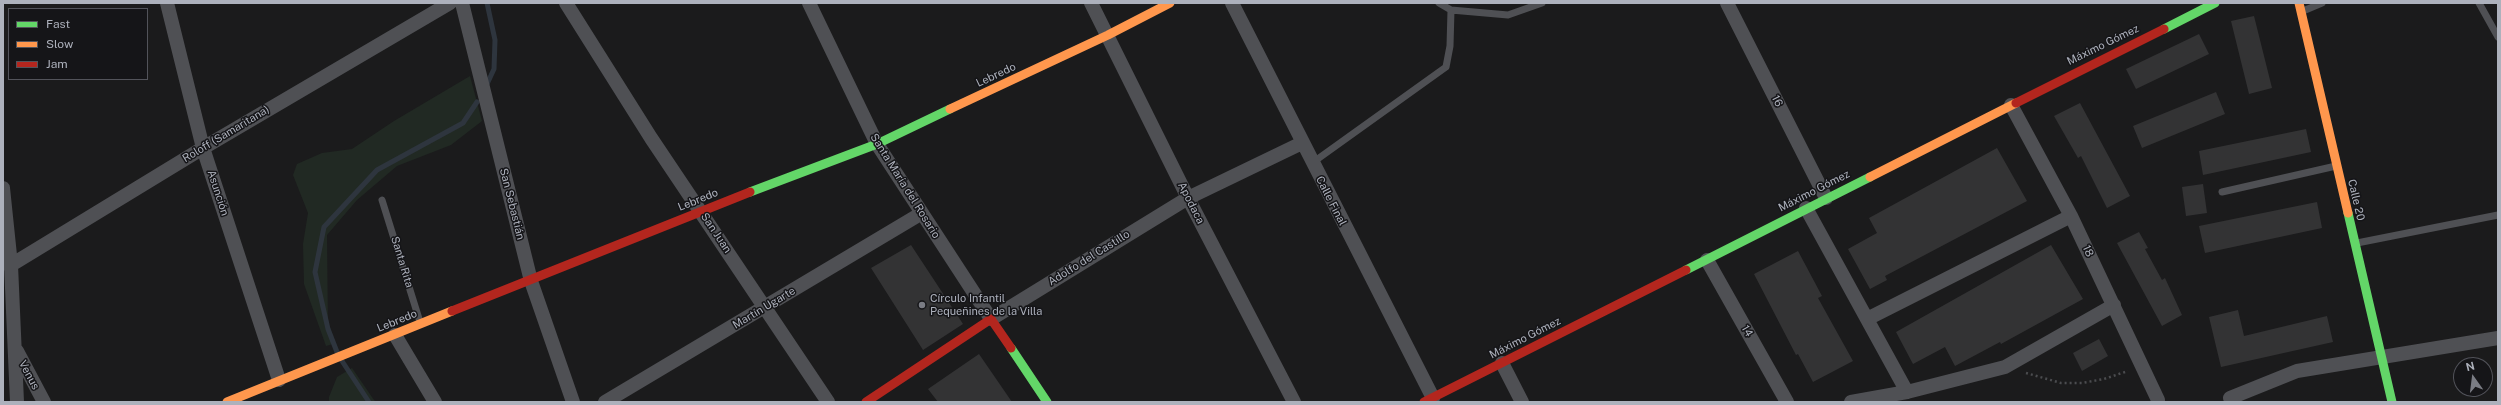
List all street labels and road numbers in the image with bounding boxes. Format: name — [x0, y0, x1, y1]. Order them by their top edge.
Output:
street label: Máximo Gómez — [2065, 22, 2141, 68]
street label: Lebredo — [974, 60, 1018, 90]
street label: 16 — [1769, 93, 1785, 109]
street label: Roloff (Samaritana) — [180, 103, 272, 165]
street label: Santa María del Rosario — [867, 131, 943, 241]
street label: San Sebastián — [497, 167, 527, 241]
street label: Máximo Gómez — [1776, 167, 1852, 215]
street label: Asunción — [204, 169, 232, 217]
street label: Calle Final — [1313, 174, 1349, 228]
street label: Calle 20 — [2345, 178, 2367, 222]
street label: Apodaca — [1175, 180, 1207, 226]
street label: Lebredo — [676, 186, 720, 214]
street label: San Juan — [698, 210, 734, 256]
street label: Adolfo del Castillo — [1046, 228, 1132, 288]
street label: Santa Rita — [388, 235, 416, 289]
street label: 18 — [2080, 243, 2096, 259]
street label: Martín Ugarte — [730, 284, 798, 332]
street label: Lebredo — [375, 307, 419, 335]
street label: Máximo Gómez — [1487, 314, 1563, 362]
street label: 14 — [1738, 323, 1756, 339]
street label: Venus — [16, 358, 42, 392]

